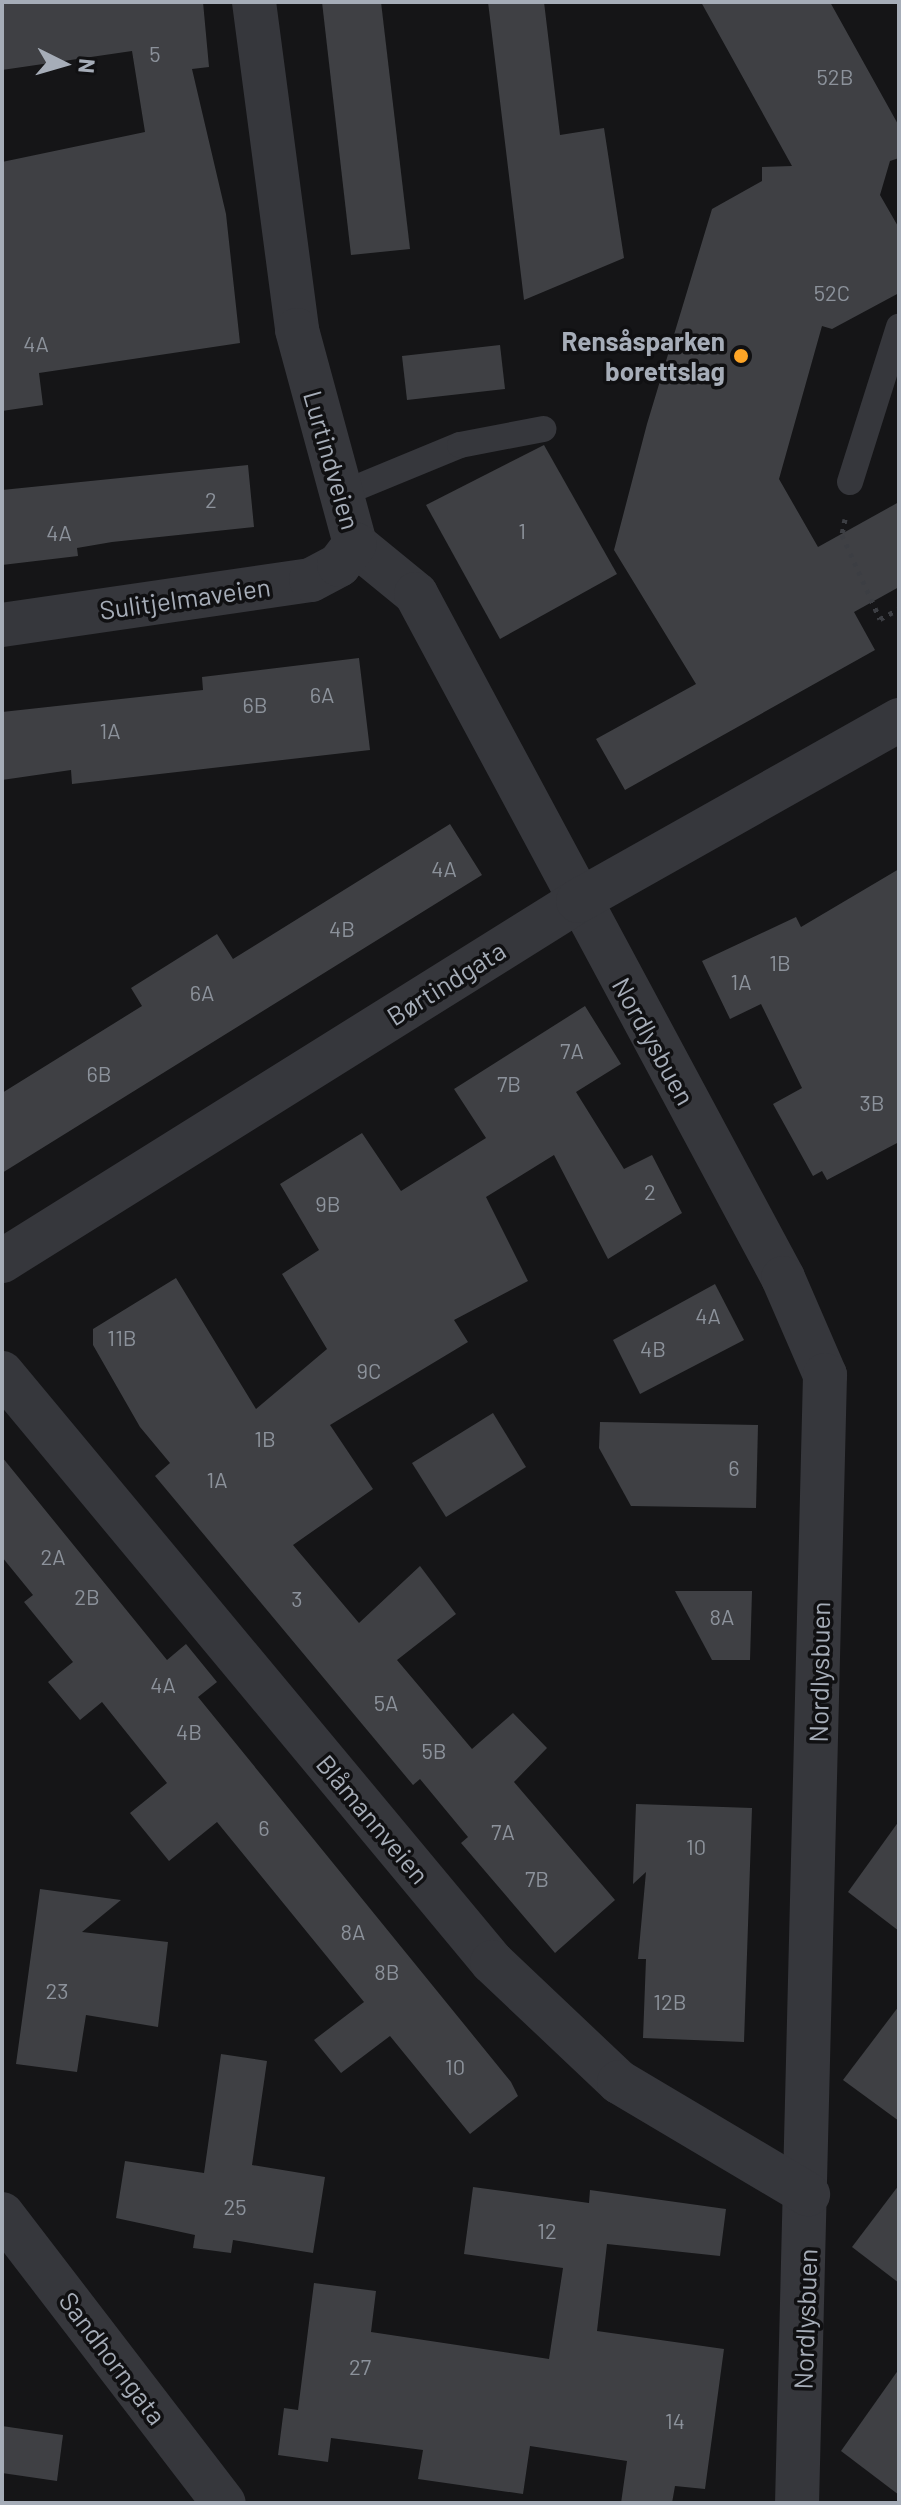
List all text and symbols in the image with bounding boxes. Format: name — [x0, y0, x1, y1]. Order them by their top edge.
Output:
north arrow — [24, 24, 104, 104]
house number: 5 — [149, 41, 161, 67]
text: N — [74, 58, 101, 75]
house number: 52B — [817, 64, 853, 90]
house number: 52C — [814, 280, 850, 306]
place label: Rensåsparken borettslag — [561, 325, 725, 386]
house number: 4A — [23, 331, 49, 357]
marker: Rensåsparken borettslag — [732, 347, 750, 365]
street label: Lurtindveien — [297, 387, 367, 533]
house number: 2 — [205, 487, 217, 513]
house number: 1 — [518, 518, 526, 544]
house number: 4A — [46, 520, 72, 546]
street label: Sulitjelmaveien — [98, 571, 272, 625]
house number: 6A — [310, 682, 334, 708]
house number: 6B — [242, 692, 268, 718]
house number: 1A — [99, 718, 121, 744]
house number: 4A — [431, 856, 457, 882]
house number: 4B — [329, 916, 355, 942]
street label: Børtindgata — [381, 934, 511, 1032]
house number: 1B — [769, 950, 791, 976]
house number: 1A — [730, 969, 752, 995]
street label: Nordlysbuen — [606, 972, 702, 1110]
house number: 6A — [190, 980, 214, 1006]
house number: 7A — [560, 1038, 584, 1064]
house number: 6B — [86, 1061, 112, 1087]
house number: 7B — [497, 1071, 521, 1097]
house number: 3B — [859, 1090, 885, 1116]
house number: 2 — [644, 1179, 656, 1205]
house number: 9B — [315, 1191, 341, 1217]
house number: 4A — [695, 1303, 721, 1329]
house number: 11B — [107, 1325, 137, 1351]
house number: 4B — [640, 1336, 666, 1362]
house number: 9C — [357, 1358, 381, 1384]
house number: 1B — [254, 1426, 276, 1452]
house number: 6 — [728, 1455, 740, 1481]
house number: 1A — [206, 1467, 228, 1493]
house number: 2A — [40, 1544, 66, 1570]
house number: 2B — [74, 1584, 100, 1610]
house number: 3 — [291, 1586, 303, 1612]
street label: Nordlysbuen — [802, 1601, 836, 1743]
house number: 8A — [710, 1604, 734, 1630]
house number: 4A — [150, 1672, 176, 1698]
house number: 5A — [374, 1690, 398, 1716]
house number: 4B — [176, 1719, 202, 1745]
house number: 5B — [421, 1738, 447, 1764]
street label: Blåmannveien — [310, 1748, 436, 1890]
house number: 6 — [258, 1815, 270, 1841]
house number: 7A — [491, 1819, 515, 1845]
house number: 10 — [686, 1834, 706, 1860]
house number: 7B — [525, 1866, 549, 1892]
house number: 8A — [341, 1919, 365, 1945]
house number: 8B — [374, 1959, 400, 1985]
house number: 23 — [46, 1978, 68, 2004]
house number: 12B — [653, 1989, 687, 2015]
house number: 10 — [445, 2054, 465, 2080]
house number: 25 — [223, 2194, 247, 2220]
house number: 12 — [537, 2218, 557, 2244]
street label: Nordlysbuen — [787, 2248, 823, 2390]
street label: Sandhorngata — [53, 2286, 173, 2430]
house number: 27 — [349, 2354, 371, 2380]
house number: 14 — [665, 2408, 685, 2434]

